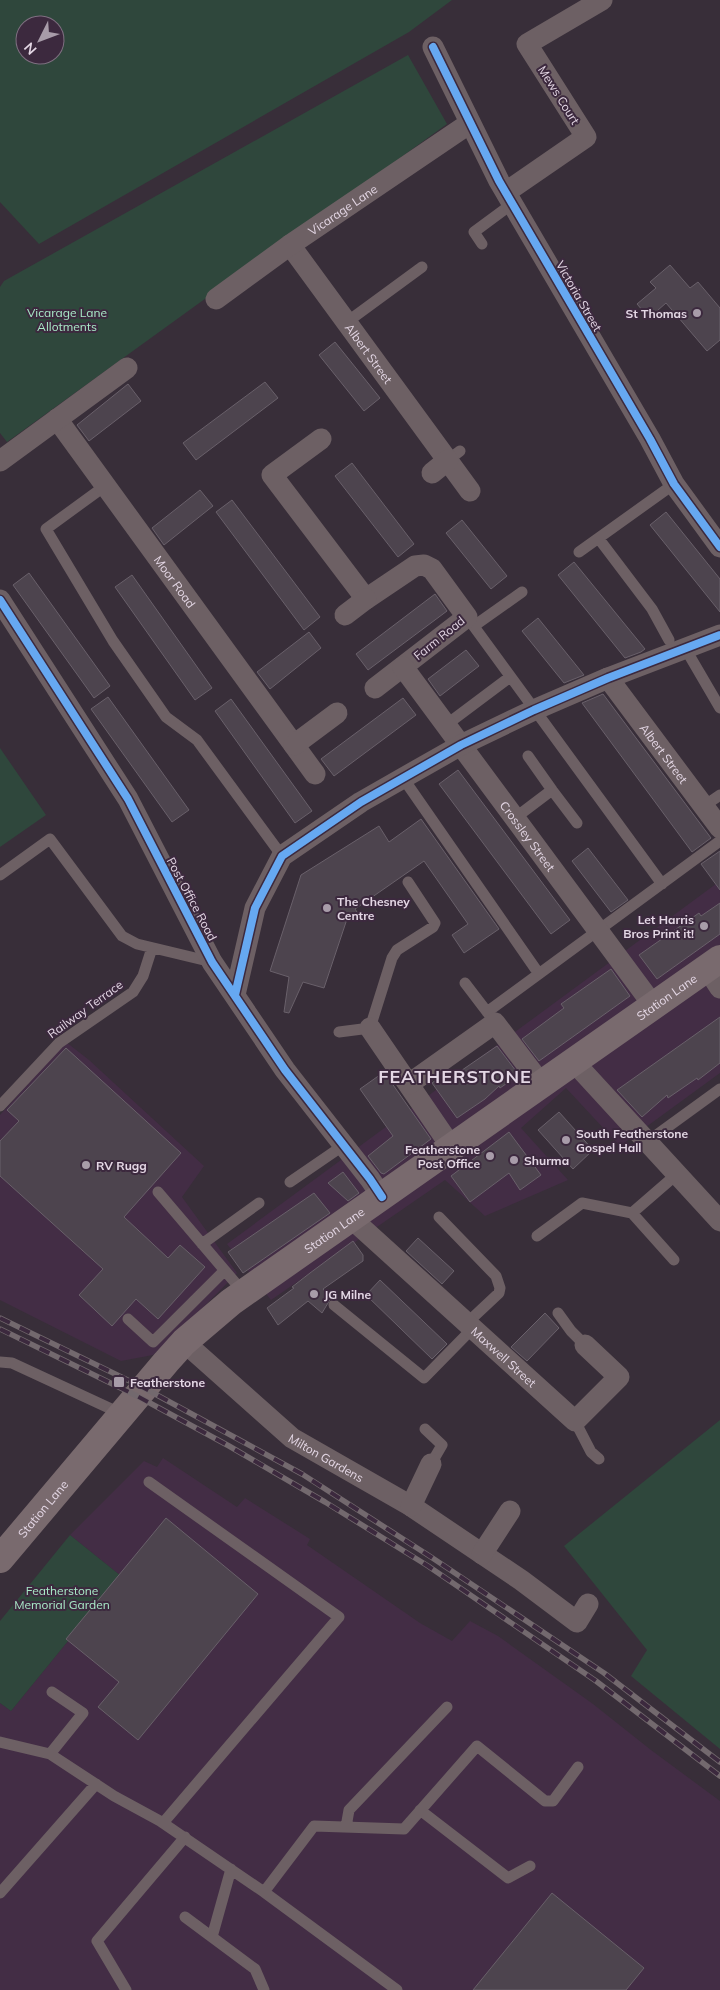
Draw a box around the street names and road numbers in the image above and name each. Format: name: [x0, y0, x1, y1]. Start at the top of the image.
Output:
street label: Mews Court: [535, 63, 583, 127]
street label: Vicarage Lane: [305, 181, 380, 238]
street label: Victoria Street: [553, 258, 605, 334]
street label: Albert Street: [342, 320, 396, 386]
street label: Moor Road: [151, 553, 199, 611]
street label: Farm Road: [411, 613, 467, 663]
street label: Albert Street: [637, 721, 691, 786]
street label: Crossley Street: [497, 798, 559, 874]
street label: Post Office Road: [164, 855, 220, 943]
street label: Station Lane: [633, 970, 699, 1023]
street label: Railway Terrace: [45, 977, 125, 1041]
street label: Station Lane: [301, 1203, 367, 1256]
street label: Maxwell Street: [468, 1323, 540, 1390]
street label: Milton Gardens: [286, 1430, 367, 1485]
street label: Station Lane: [14, 1477, 71, 1540]

